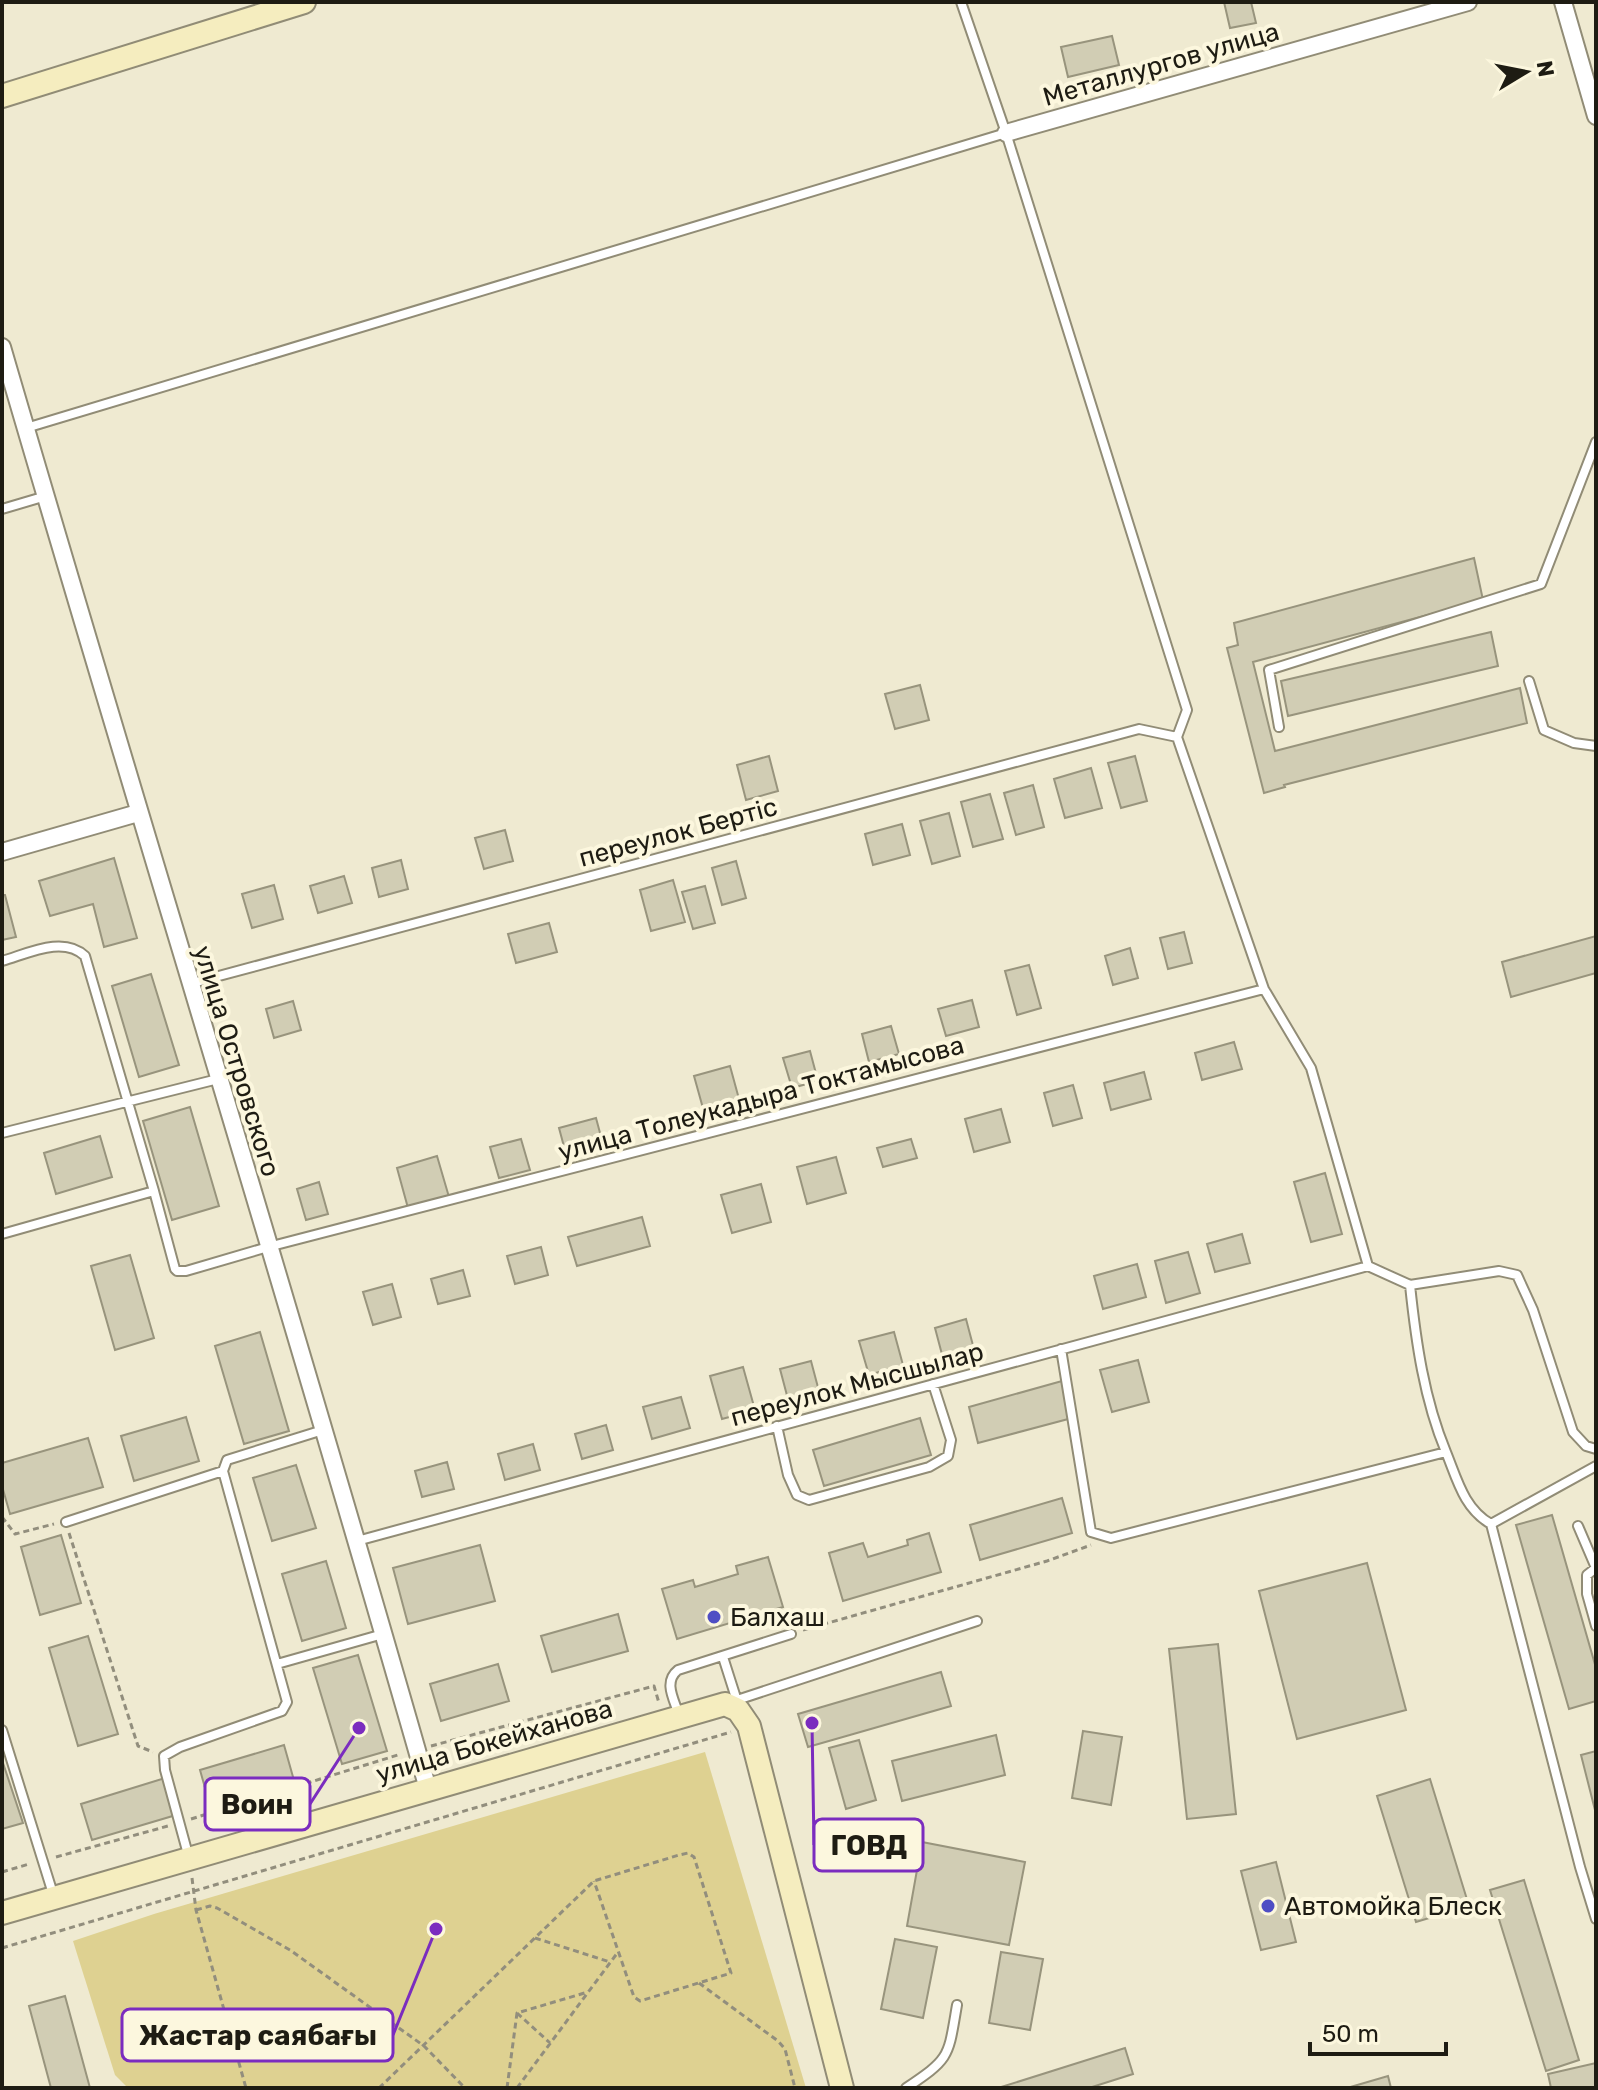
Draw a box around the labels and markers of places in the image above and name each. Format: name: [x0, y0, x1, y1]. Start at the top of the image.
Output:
place label: Балхаш: [730, 1602, 825, 1633]
marker: Балхаш: [705, 1608, 723, 1626]
callout: Воин: [205, 1778, 310, 1830]
callout: ГОВД: [814, 1819, 923, 1871]
place label: Автомойка Блеск: [1284, 1891, 1502, 1922]
marker: Автомойка Блеск: [1259, 1897, 1277, 1915]
callout: Жастар саябағы: [122, 2009, 393, 2061]

